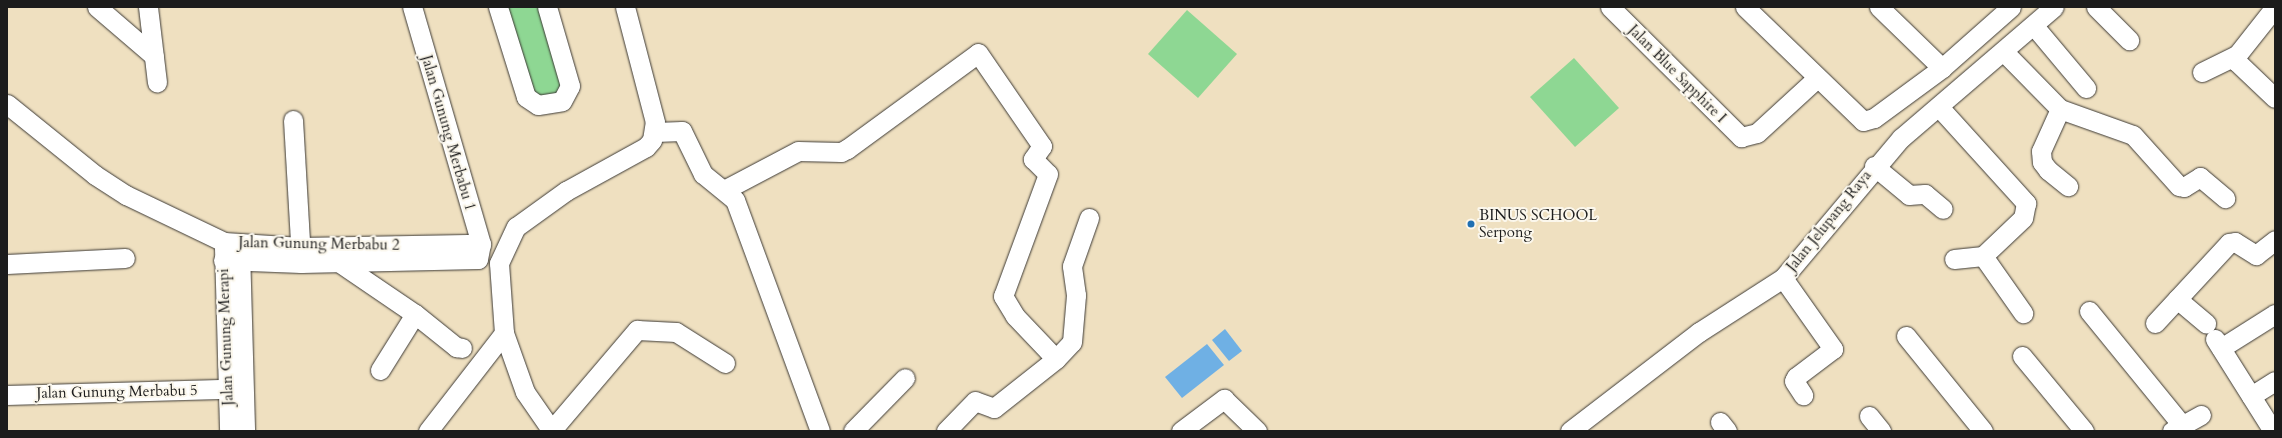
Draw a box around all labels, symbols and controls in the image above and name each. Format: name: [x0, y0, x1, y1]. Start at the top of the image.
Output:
street label: Jalan Blue Sapphire I: [1624, 21, 1730, 127]
street label: Jalan Gunung Merbabu 1: [417, 53, 479, 213]
street label: Jalan Jelupang Raya: [1783, 167, 1875, 275]
place label: BINUS SCHOOL Serpong: [1479, 206, 1597, 241]
marker: BINUS SCHOOL Serpong: [1466, 219, 1476, 229]
street label: Jalan Gunung Merbabu 2: [238, 234, 400, 254]
street label: Jalan Gunung Merapi: [215, 268, 237, 406]
street label: Jalan Gunung Merbabu 5: [36, 382, 198, 402]

